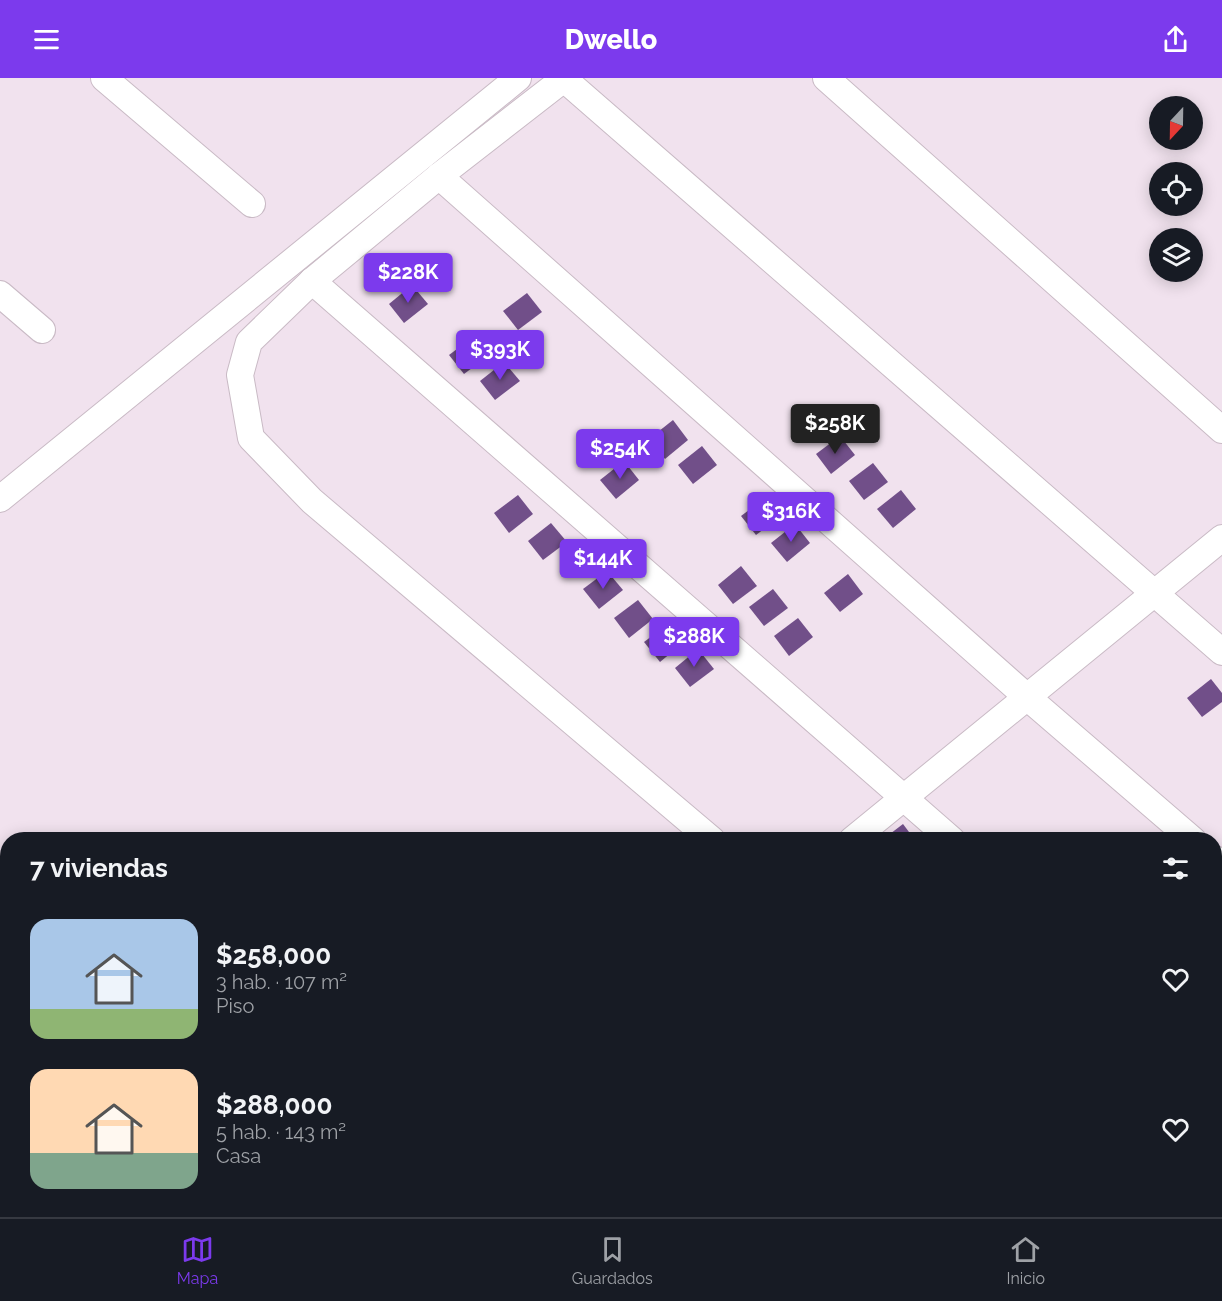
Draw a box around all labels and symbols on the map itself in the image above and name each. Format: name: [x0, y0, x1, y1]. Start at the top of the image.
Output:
north arrow: [1149, 96, 1203, 150]
pin: $228K: [366, 253, 450, 304]
pin: $393K: [458, 330, 542, 381]
pin: $258K: [793, 404, 877, 455]
pin: $254K: [578, 429, 662, 480]
pin: $316K: [749, 492, 833, 543]
pin: $144K: [561, 539, 645, 590]
pin: $288K: [652, 617, 736, 668]

